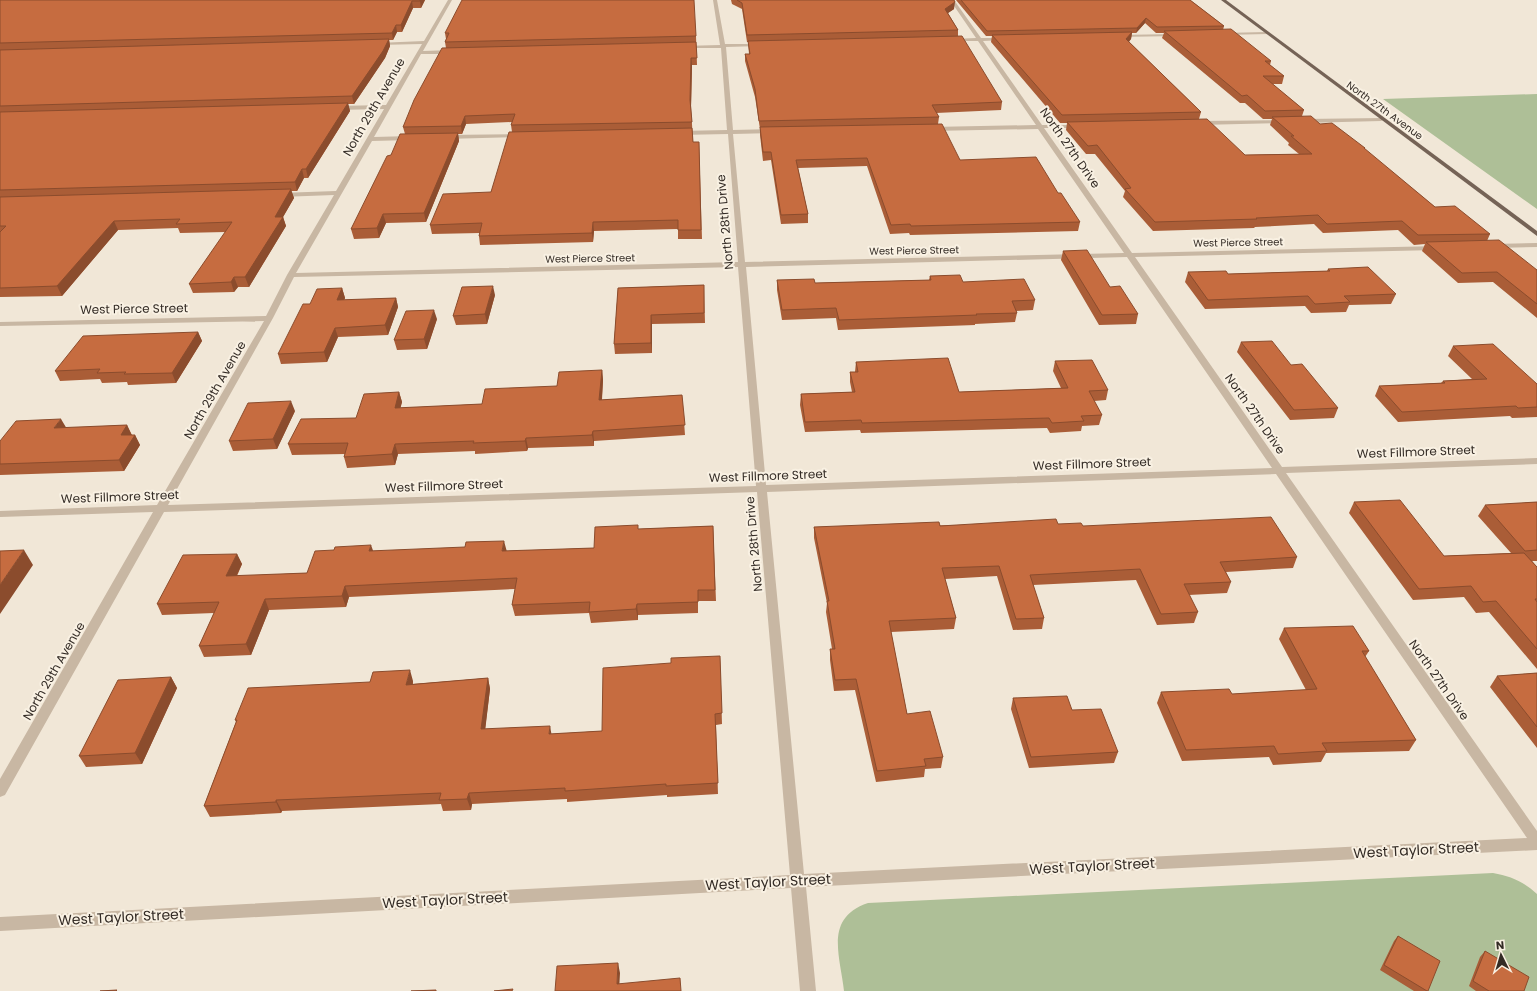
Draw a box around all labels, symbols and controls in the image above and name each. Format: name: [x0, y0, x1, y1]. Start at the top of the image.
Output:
street label: North 29th Avenue: [339, 55, 409, 159]
street label: North 27th Avenue: [1343, 77, 1426, 143]
street label: North 27th Drive: [1036, 104, 1105, 191]
street label: North 28th Drive: [712, 174, 737, 270]
street label: West Pierce Street: [1193, 234, 1283, 251]
street label: West Pierce Street: [869, 242, 959, 259]
street label: West Pierce Street: [545, 250, 635, 267]
street label: West Pierce Street: [80, 299, 188, 318]
street label: North 29th Avenue: [180, 338, 250, 442]
street label: North 27th Drive: [1221, 370, 1290, 457]
street label: West Fillmore Street: [1357, 441, 1475, 462]
street label: West Fillmore Street: [1033, 453, 1151, 474]
street label: West Fillmore Street: [709, 465, 827, 486]
street label: West Fillmore Street: [385, 475, 503, 496]
street label: West Fillmore Street: [61, 486, 179, 507]
street label: North 28th Drive: [741, 496, 766, 592]
street label: North 29th Avenue: [19, 619, 89, 723]
street label: North 27th Drive: [1405, 636, 1474, 723]
street label: West Taylor Street: [1353, 837, 1479, 863]
street label: West Taylor Street: [1029, 853, 1155, 879]
street label: West Taylor Street: [705, 869, 831, 895]
street label: West Taylor Street: [382, 887, 508, 913]
street label: West Taylor Street: [58, 904, 184, 930]
north arrow: [1481, 935, 1521, 975]
text: N: [1495, 937, 1505, 953]

